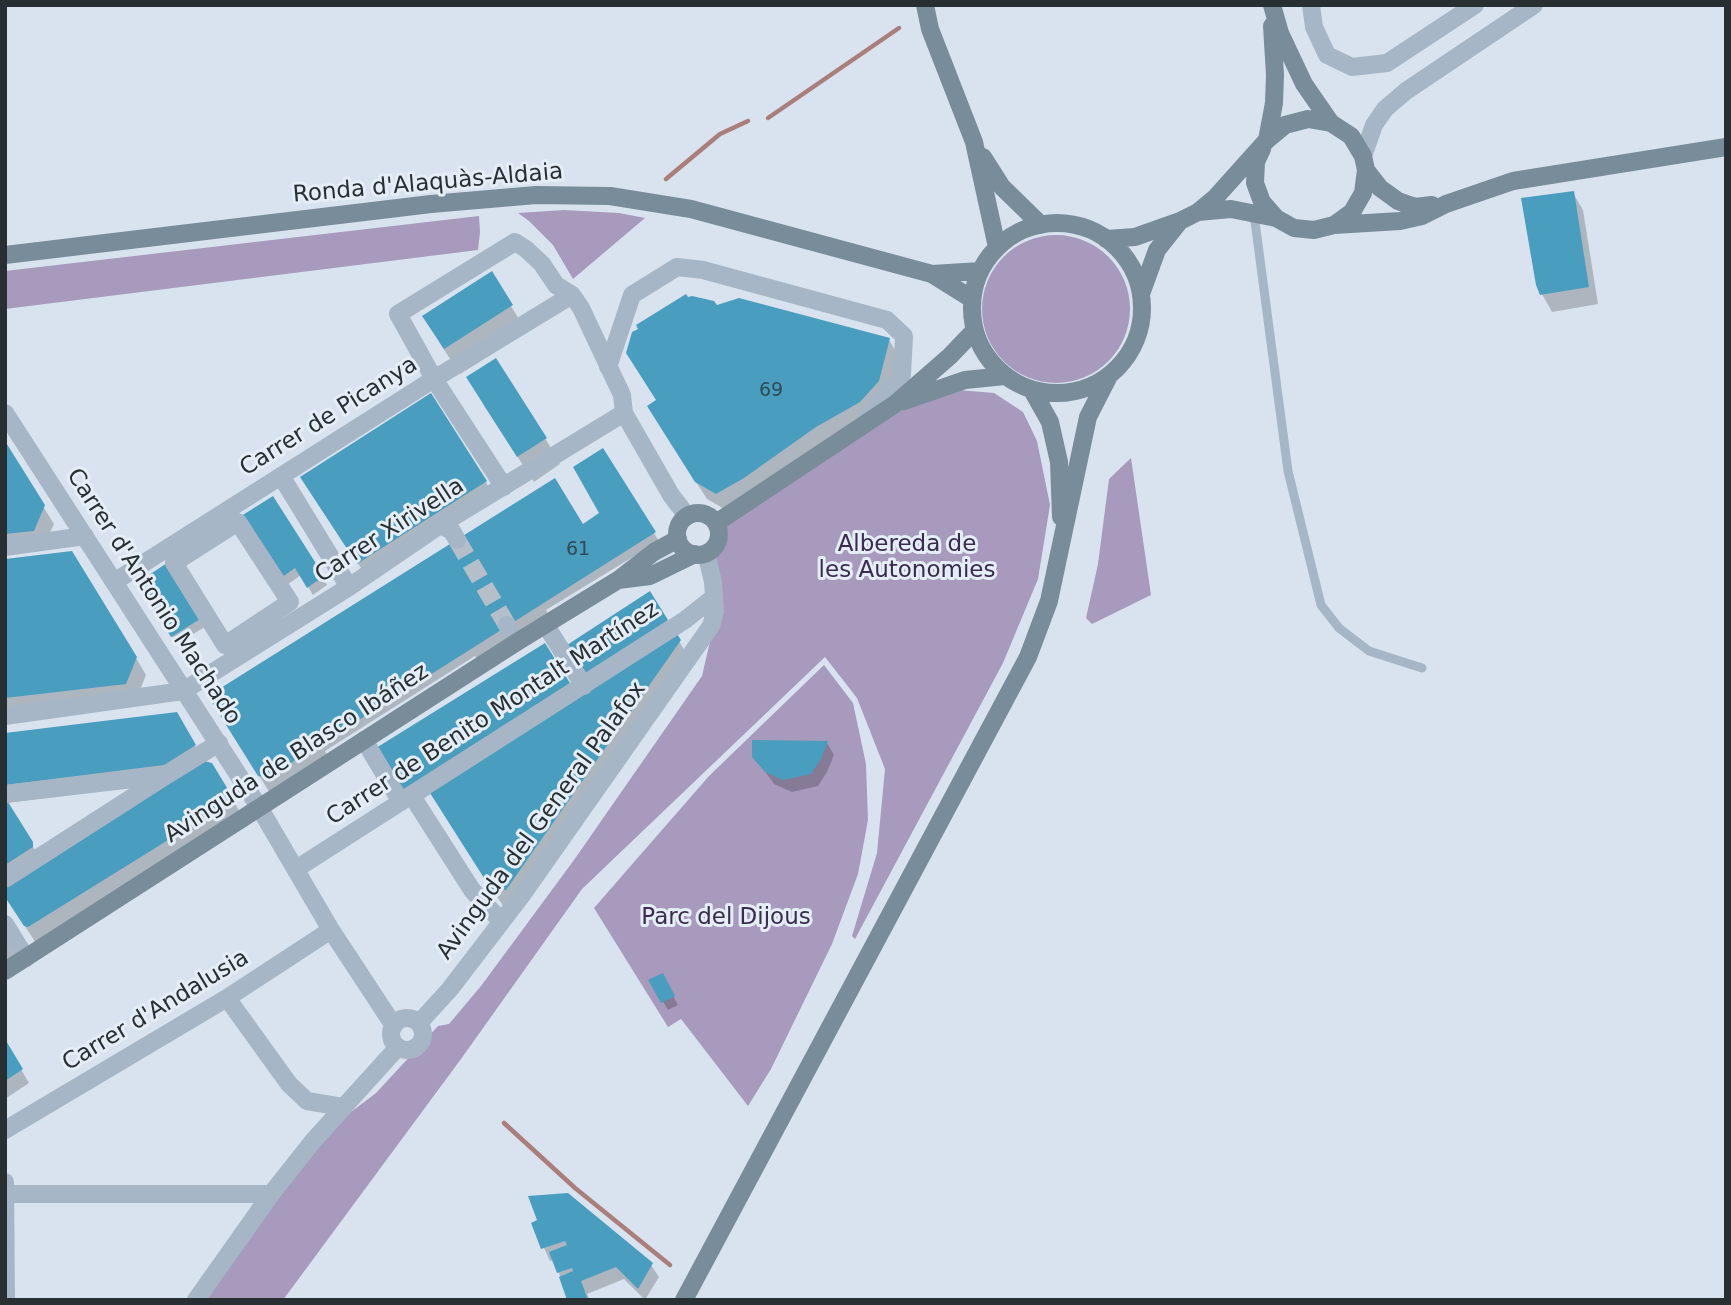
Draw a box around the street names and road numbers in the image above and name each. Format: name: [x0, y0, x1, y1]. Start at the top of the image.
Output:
street label: Ronda d'Alaquàs-Aldaia: [292, 158, 564, 210]
street label: Carrer de Picanya: [235, 351, 423, 483]
street label: Carrer d'Antonio Machado: [60, 464, 246, 730]
street label: Carrer Xirivella: [310, 473, 470, 589]
street label: Carrer de Benito Montalt Martínez: [322, 596, 664, 832]
street label: Avinguda de Blasco Ibáñez: [160, 658, 434, 850]
street label: Avinguda del General Palafox: [432, 677, 652, 965]
street label: Carrer d'Andalusia: [58, 944, 254, 1078]

